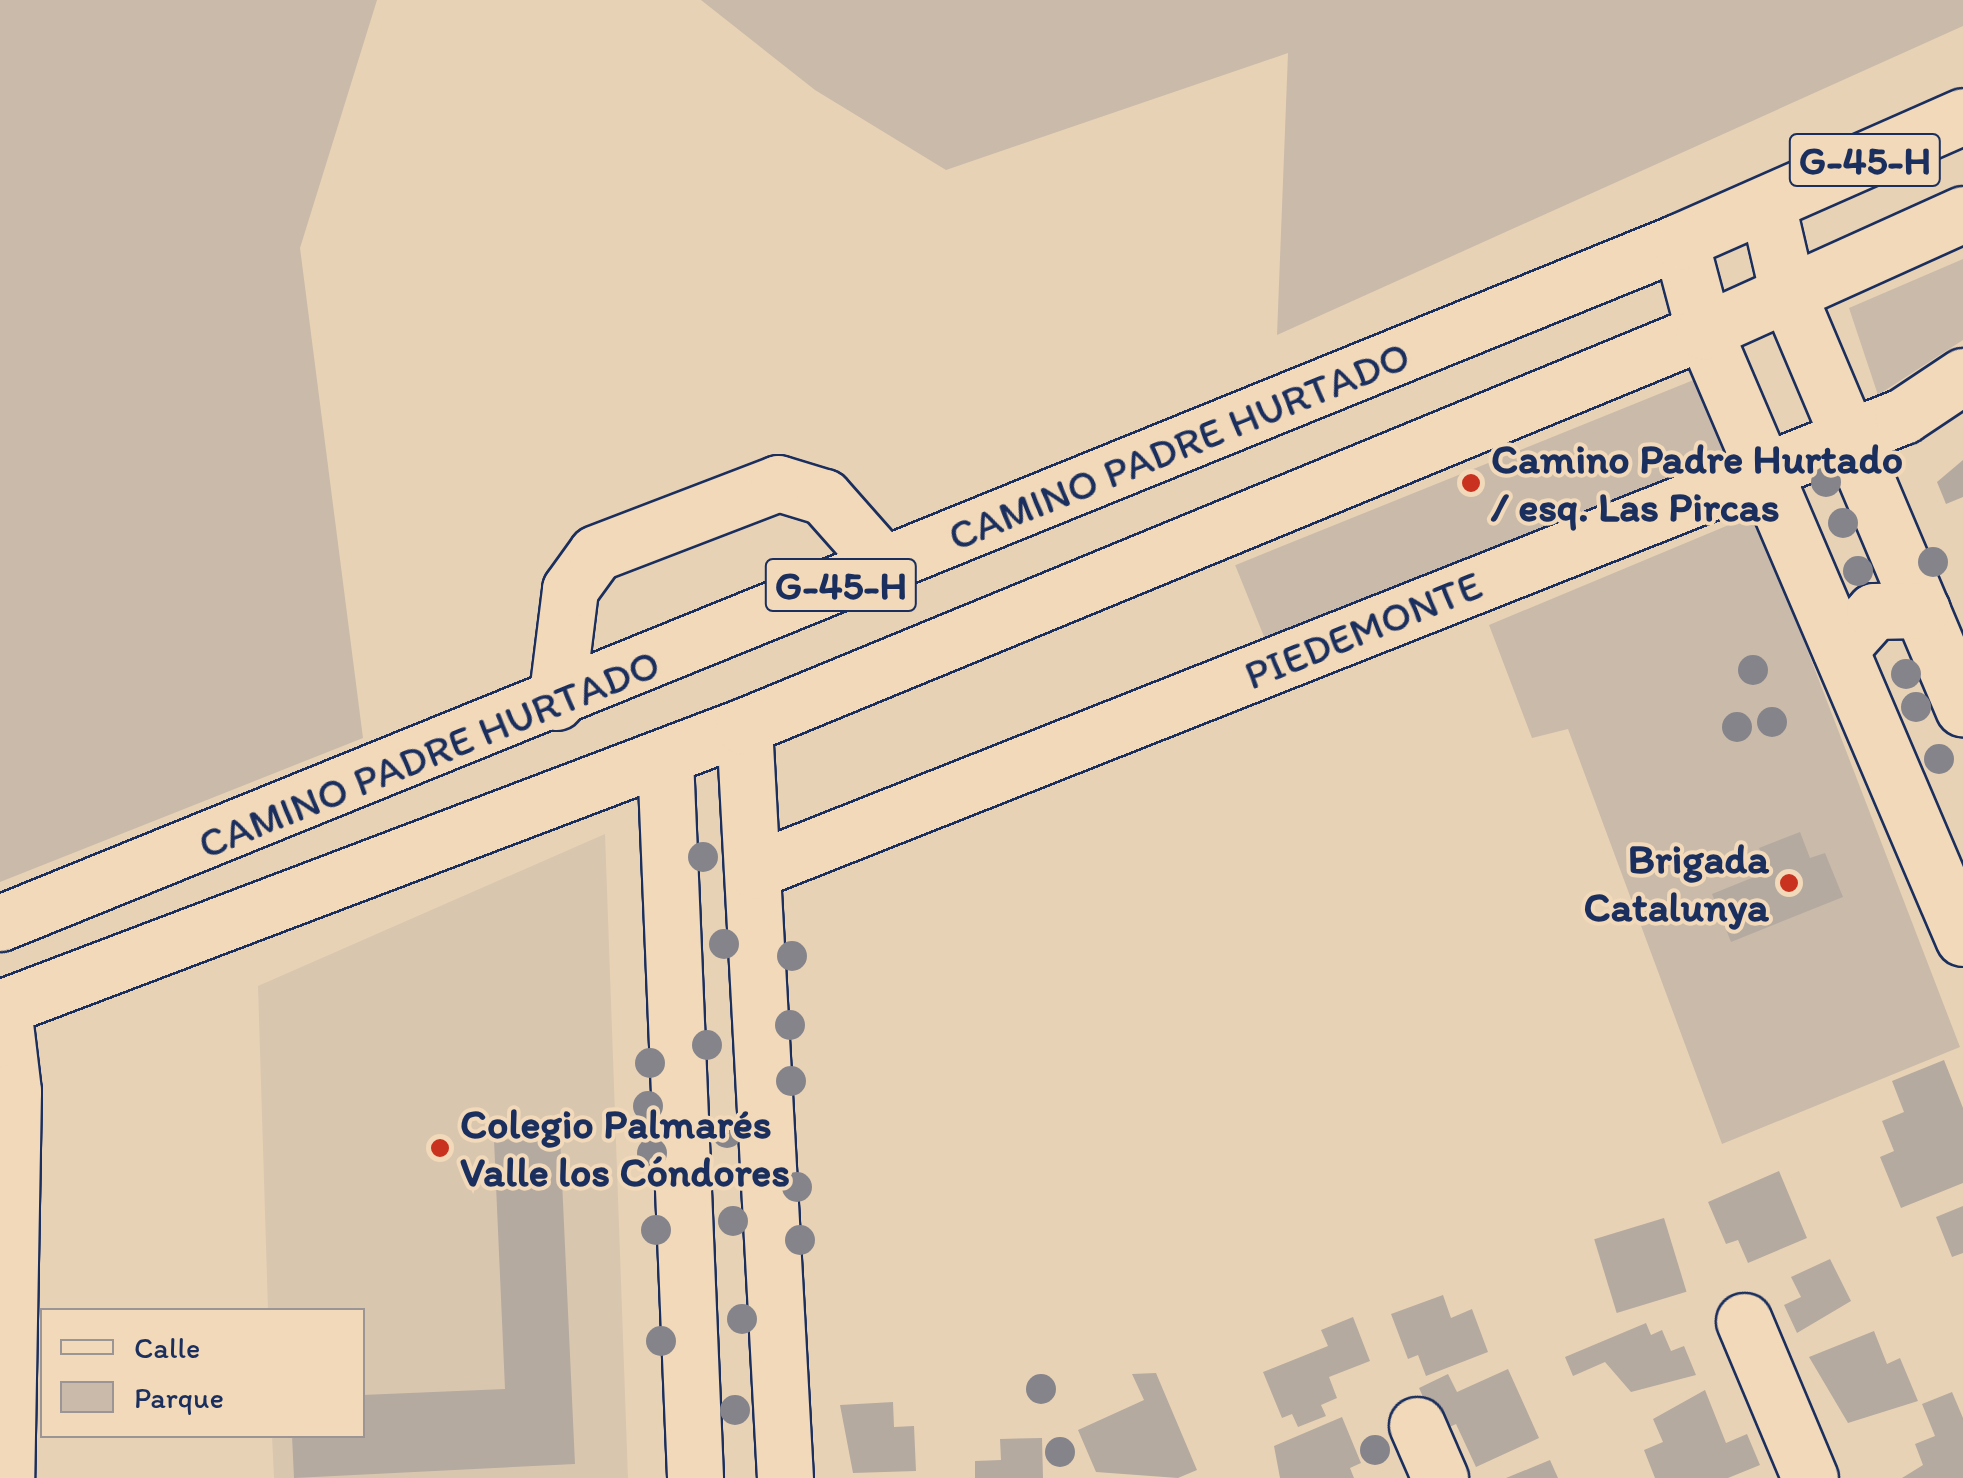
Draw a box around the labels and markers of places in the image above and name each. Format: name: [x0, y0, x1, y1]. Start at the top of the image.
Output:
place label: Camino Padre Hurtado / esq. Las Pircas: [1491, 434, 1902, 532]
marker: Camino Padre Hurtado / esq. Las Pircas: [1460, 472, 1482, 494]
place label: Brigada Catalunya: [1583, 834, 1769, 932]
marker: Brigada Catalunya: [1778, 872, 1800, 894]
place label: Colegio Palmarés Valle los Cóndores: [460, 1099, 791, 1198]
marker: Colegio Palmarés Valle los Cóndores: [429, 1137, 451, 1159]

